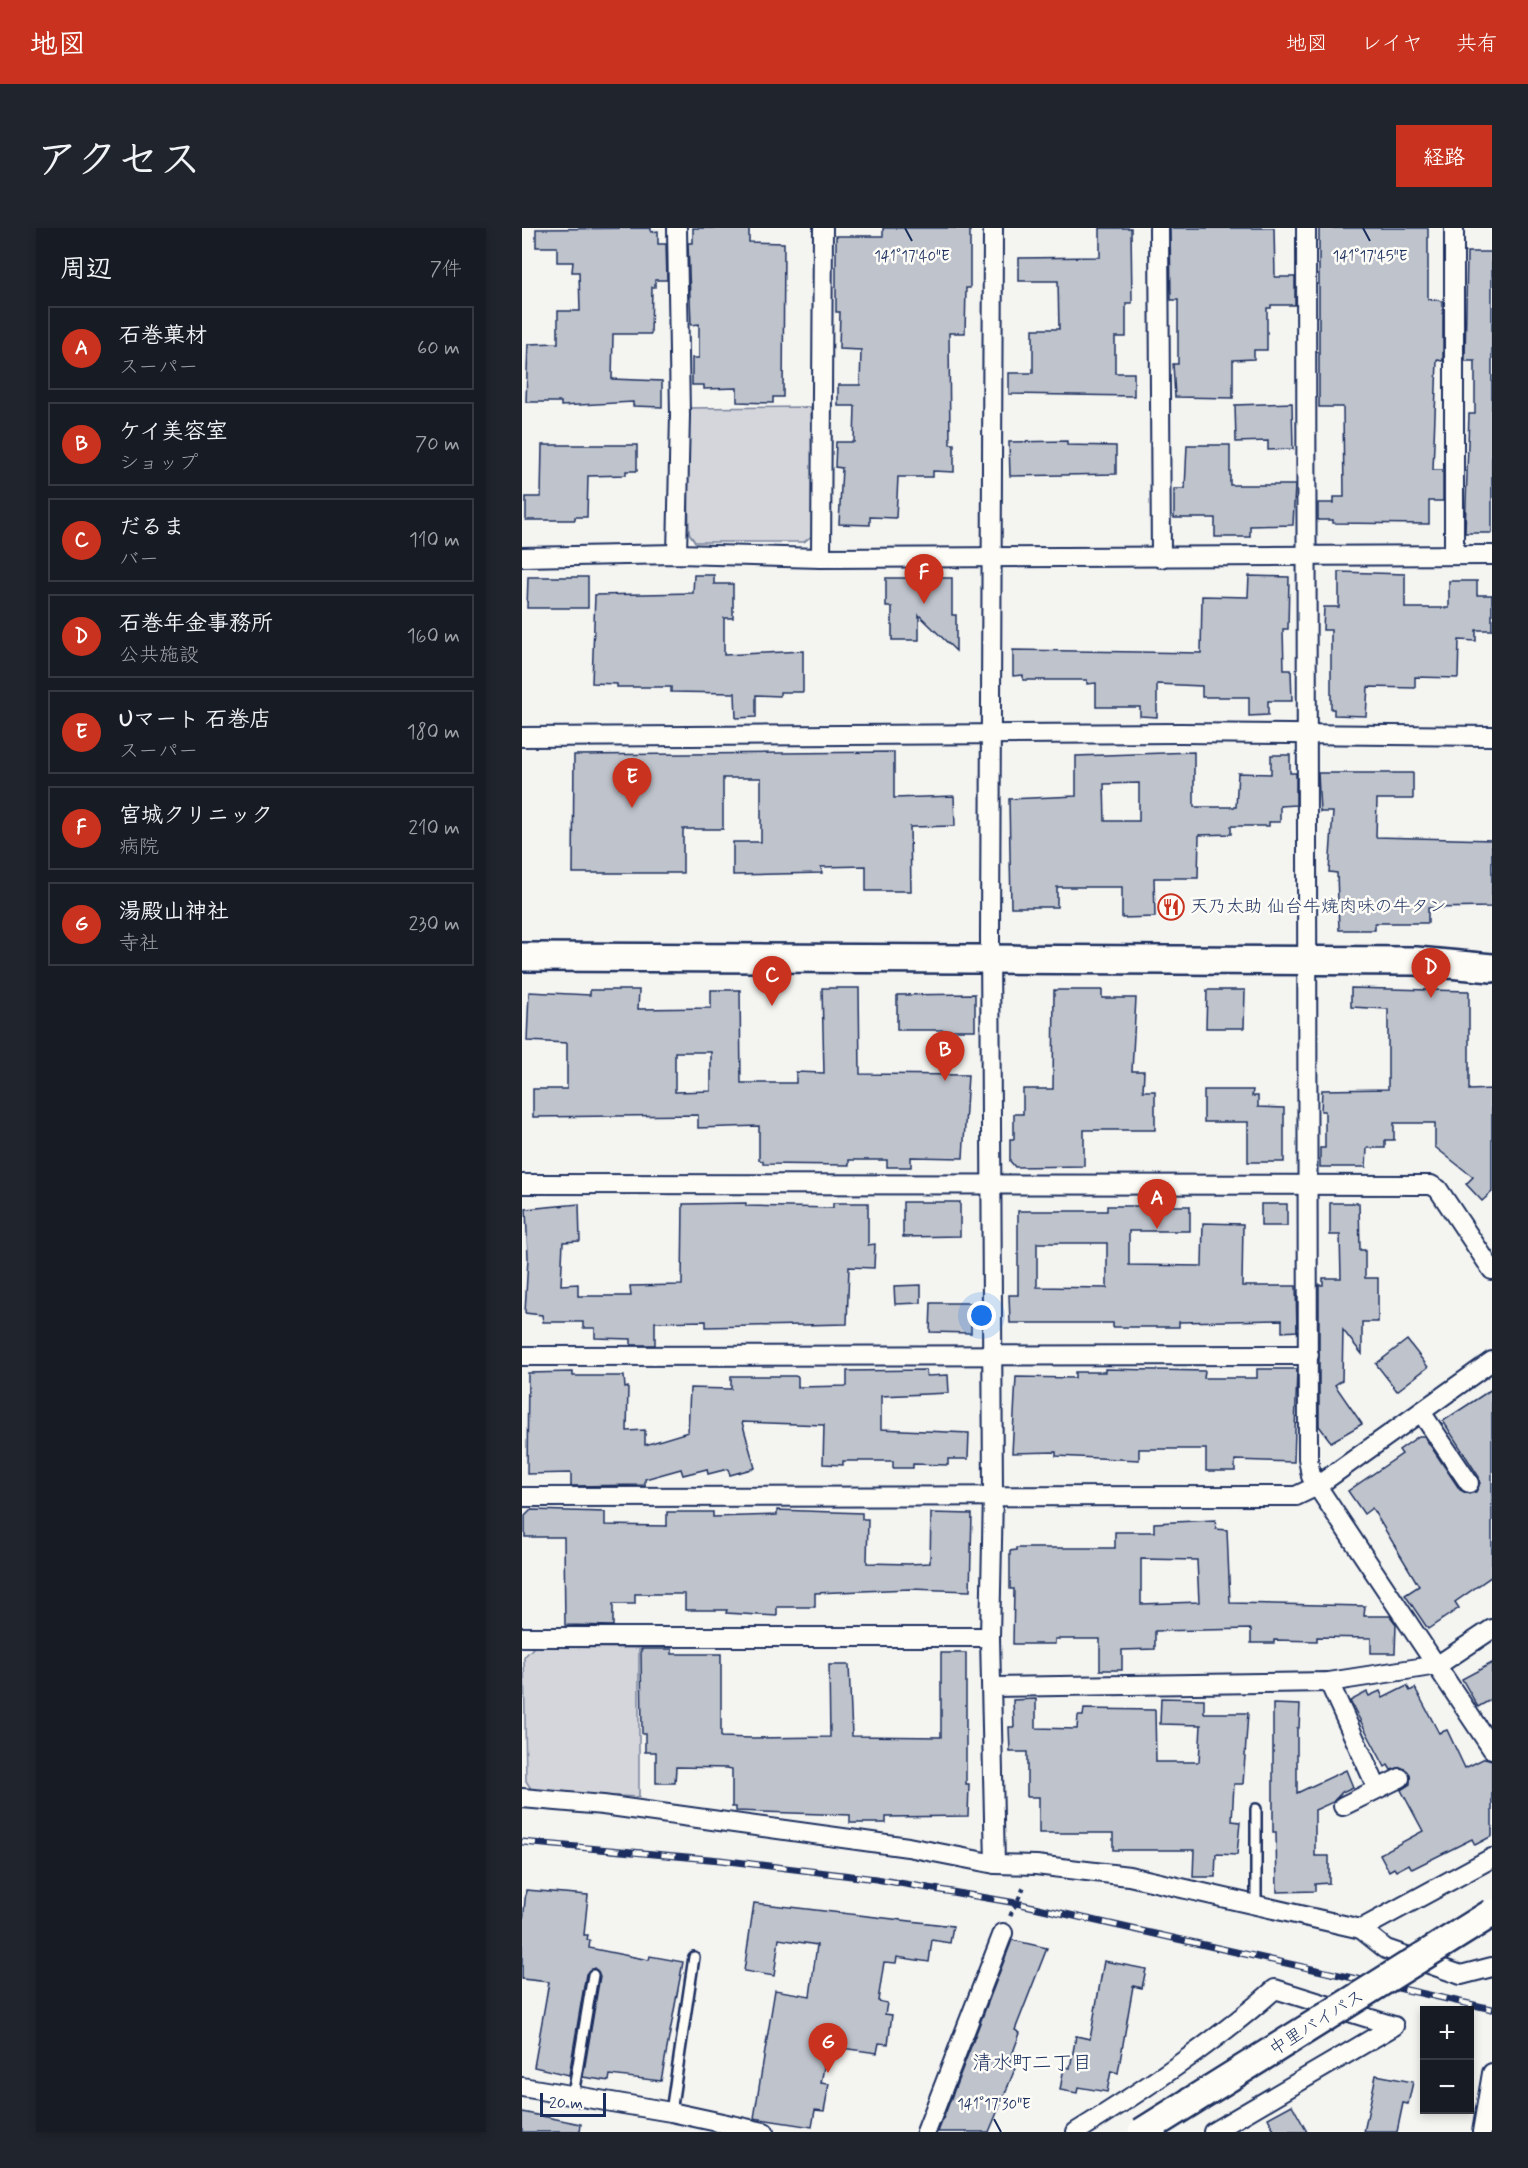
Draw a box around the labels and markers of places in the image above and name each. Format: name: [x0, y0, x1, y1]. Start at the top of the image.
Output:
pin: F: [904, 554, 944, 604]
pin: E: [612, 758, 652, 808]
restaurant icon: 天乃太助 仙台牛焼肉味の牛タン: [1156, 892, 1186, 922]
place label: 天乃太助 仙台牛焼肉味の牛タン: [1190, 895, 1447, 919]
pin: D: [1412, 948, 1450, 998]
pin: C: [752, 956, 792, 1006]
pin: B: [926, 1032, 964, 1081]
pin: A: [1138, 1180, 1176, 1229]
pin: G: [808, 2024, 848, 2073]

